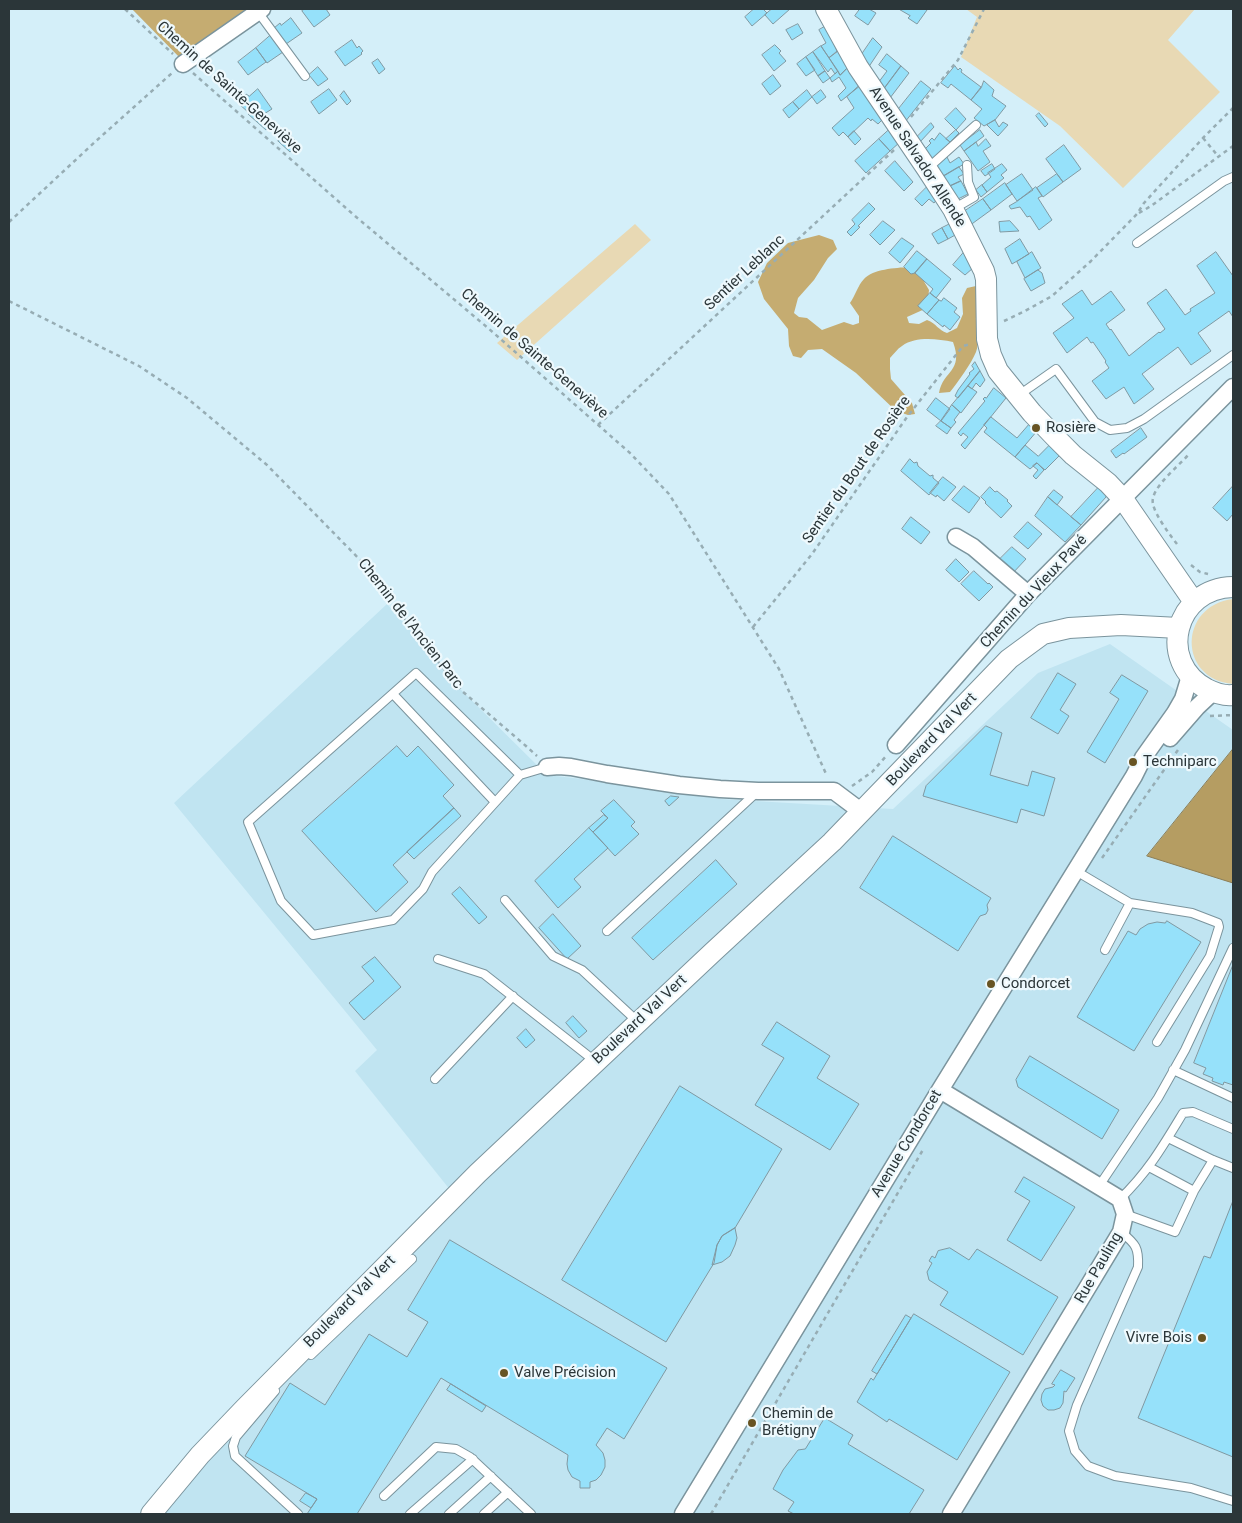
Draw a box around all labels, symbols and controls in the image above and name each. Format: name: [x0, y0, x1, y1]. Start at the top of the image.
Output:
street label: Chemin de Sainte-Geneviève: [153, 18, 305, 158]
street label: Avenue Salvador Allende: [865, 83, 969, 231]
street label: Sentier Leblanc: [701, 231, 789, 315]
street label: Chemin de Sainte-Geneviève: [457, 285, 611, 423]
street label: Sentier du Bout de Rosière: [799, 393, 915, 547]
place label: Rosière: [1046, 419, 1096, 437]
marker: Rosière: [1030, 422, 1042, 434]
street label: Chemin du Vieux Pavé: [977, 532, 1091, 652]
street label: Chemin de l'Ancien Parc: [354, 555, 466, 693]
street label: Boulevard Val Vert: [883, 690, 981, 790]
place label: Techniparc: [1143, 753, 1217, 771]
marker: Techniparc: [1127, 756, 1139, 768]
street label: Boulevard Val Vert: [589, 972, 691, 1068]
place label: Condorcet: [1001, 975, 1070, 993]
marker: Condorcet: [985, 978, 997, 990]
street label: Avenue Condorcet: [868, 1087, 946, 1201]
street label: Rue Pauling: [1071, 1229, 1127, 1307]
street label: Boulevard Val Vert: [300, 1252, 400, 1352]
place label: Vivre Bois: [1126, 1329, 1192, 1347]
marker: Vivre Bois: [1196, 1332, 1208, 1344]
place label: Valve Précision: [514, 1364, 616, 1382]
marker: Valve Précision: [498, 1367, 510, 1379]
place label: Chemin de Brétigny: [762, 1405, 833, 1440]
marker: Chemin de Brétigny: [746, 1417, 758, 1429]

